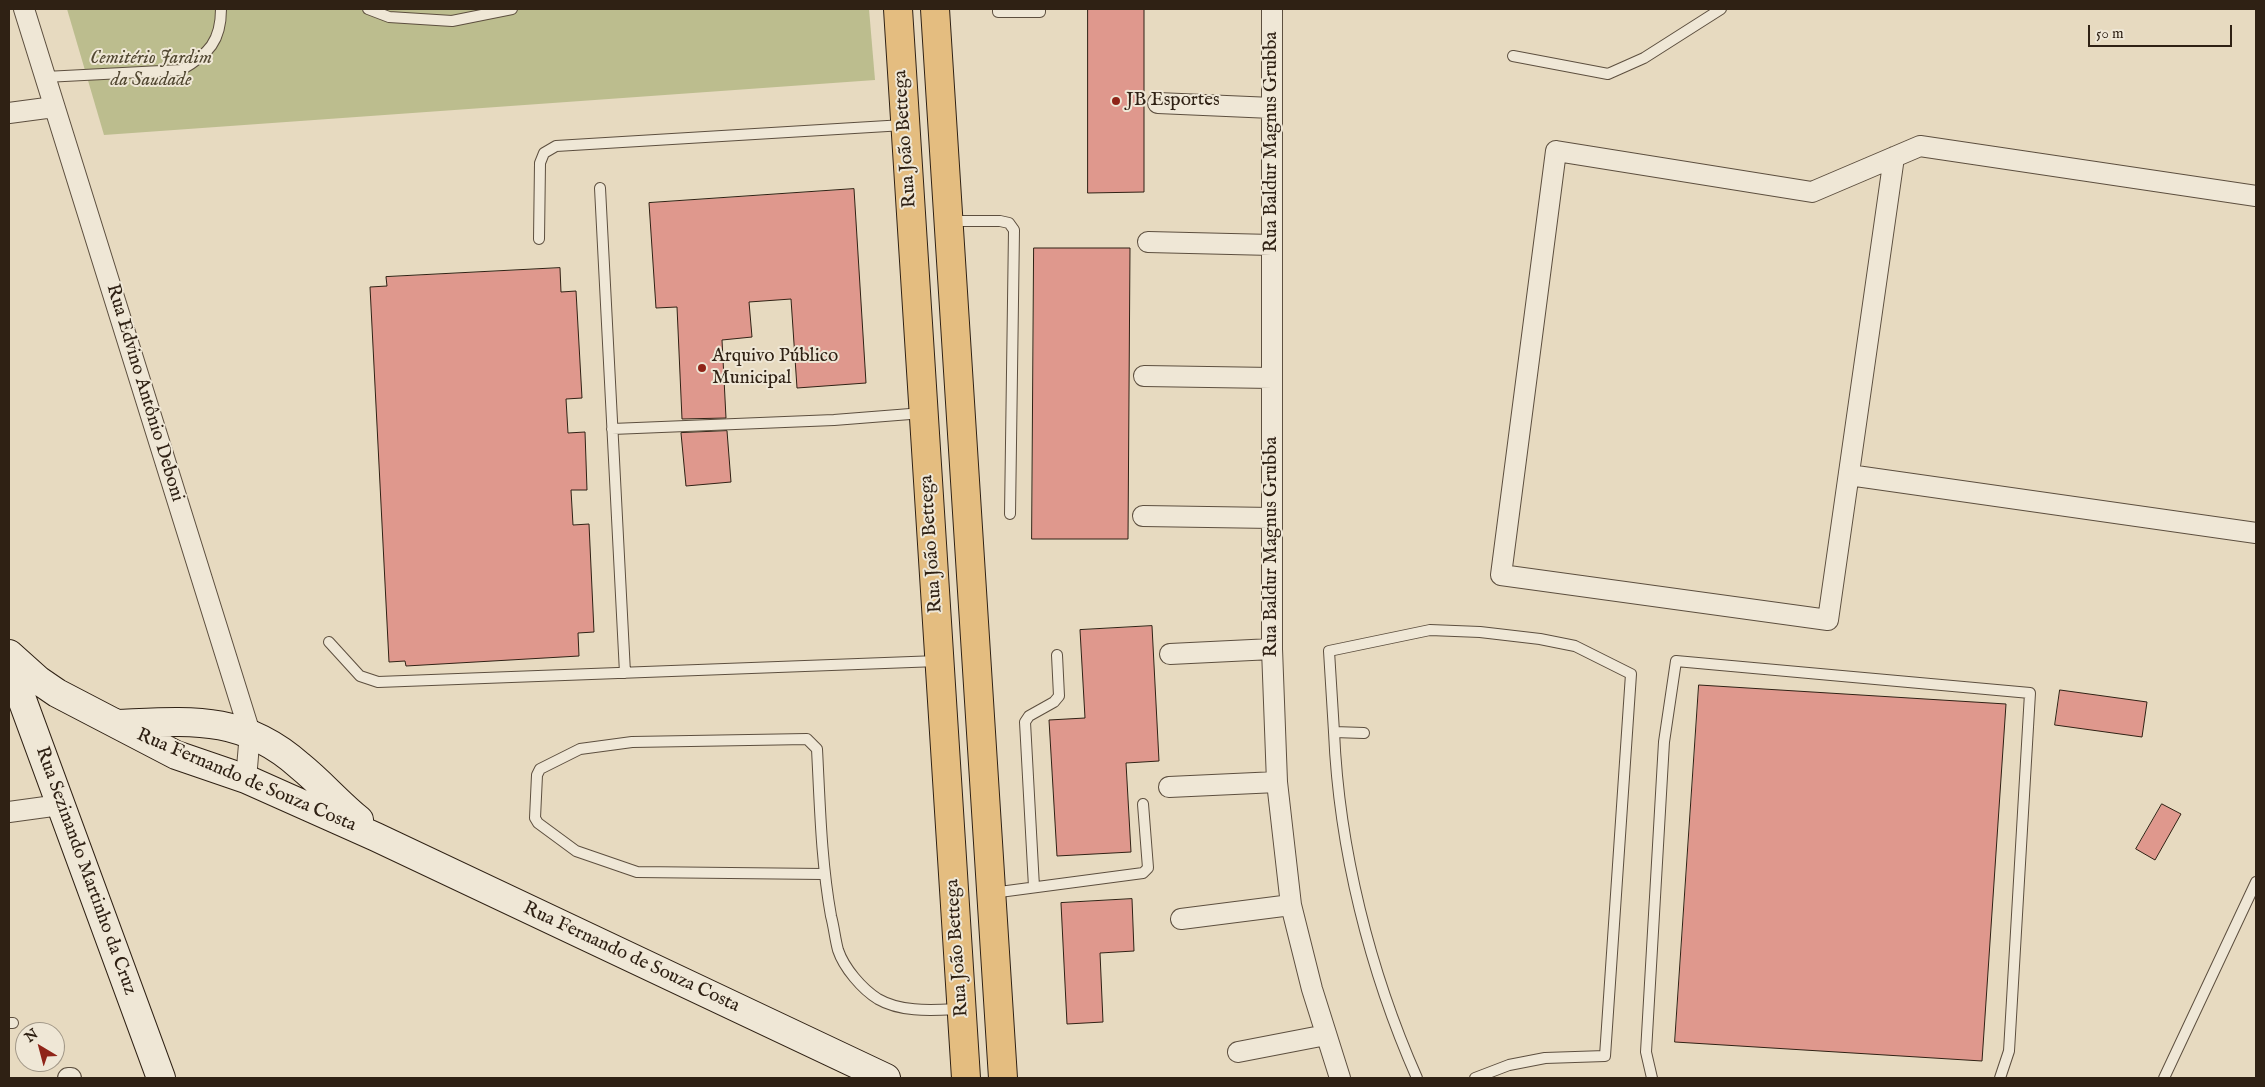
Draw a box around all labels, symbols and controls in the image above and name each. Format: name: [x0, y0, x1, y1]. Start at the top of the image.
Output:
scale bar: [2090, 15, 2234, 47]
text: 50 m: [2096, 24, 2124, 43]
street label: Rua Baldur Magnus Grubba: [1261, 31, 1283, 253]
park label: Cemitério Jardim da Saudade: [90, 48, 212, 92]
street label: Rua João Bettega: [890, 69, 922, 209]
place label: JB Esportes: [1126, 90, 1220, 112]
marker: JB Esportes: [1110, 95, 1122, 107]
street label: Rua Edvino Antônio Deboni: [100, 281, 188, 505]
place label: Arquivo Público Municipal: [712, 346, 838, 390]
marker: Arquivo Público Municipal: [696, 362, 708, 374]
street label: Rua Baldur Magnus Grubba: [1261, 436, 1283, 658]
street label: Rua João Bettega: [916, 474, 948, 614]
street label: Rua Fernando de Souza Costa: [133, 724, 359, 838]
street label: Rua Sezinando Martinho da Cruz: [29, 744, 141, 998]
street label: Rua João Bettega: [942, 878, 974, 1018]
street label: Rua Fernando de Souza Costa: [519, 898, 743, 1018]
north arrow: [15, 1022, 65, 1072]
text: N: [21, 1025, 42, 1047]

